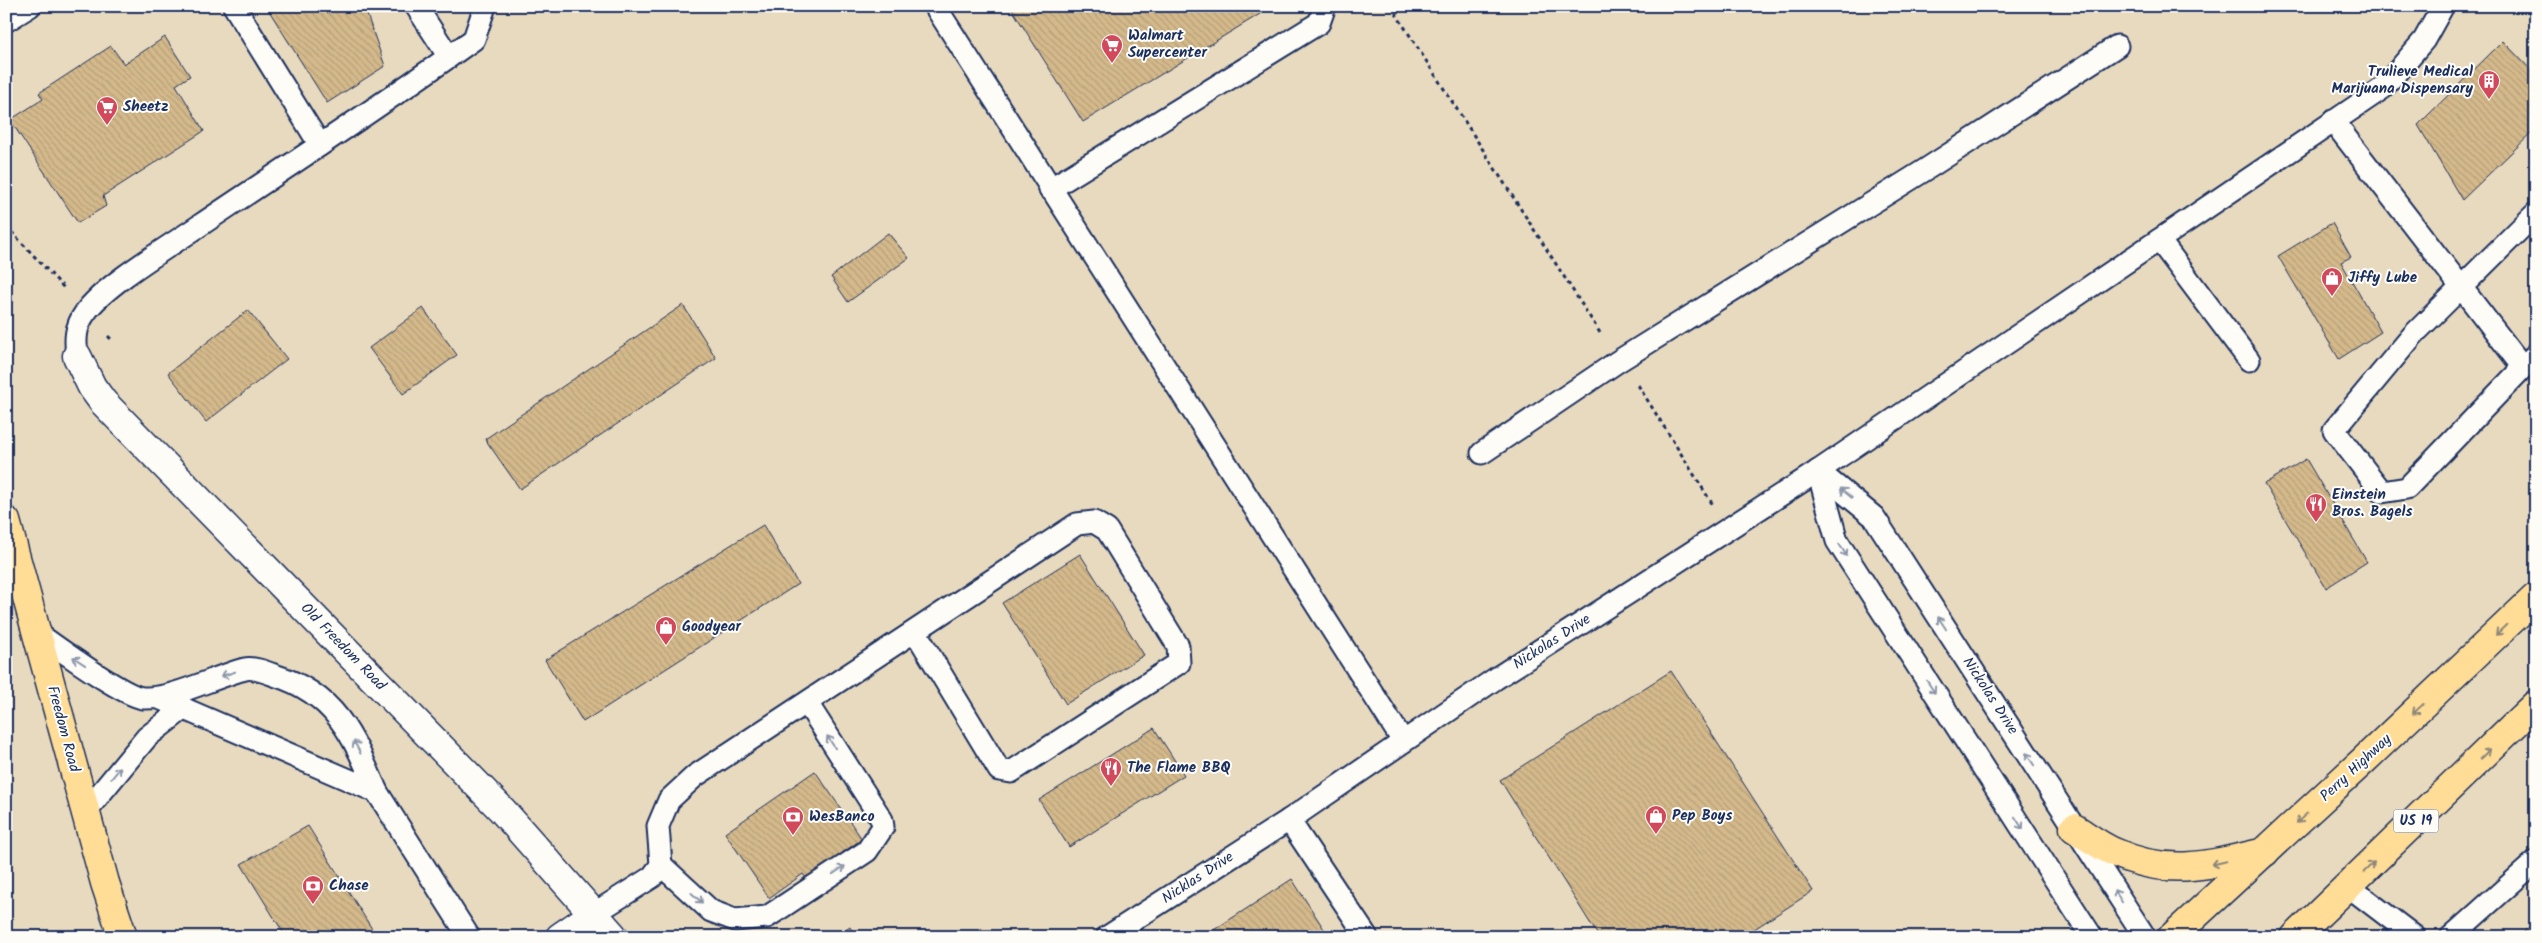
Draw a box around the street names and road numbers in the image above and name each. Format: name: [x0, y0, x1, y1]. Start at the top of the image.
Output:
street label: Old Freedom Road: [294, 597, 392, 697]
street label: Nickolas Drive: [1508, 608, 1596, 676]
street label: Nickolas Drive: [1956, 652, 2024, 740]
street label: Freedom Road: [40, 683, 86, 775]
street label: Perry Highway: [2315, 728, 2398, 808]
road number: US 19: [2394, 809, 2438, 832]
street label: Nicklas Drive: [1157, 846, 1239, 910]

